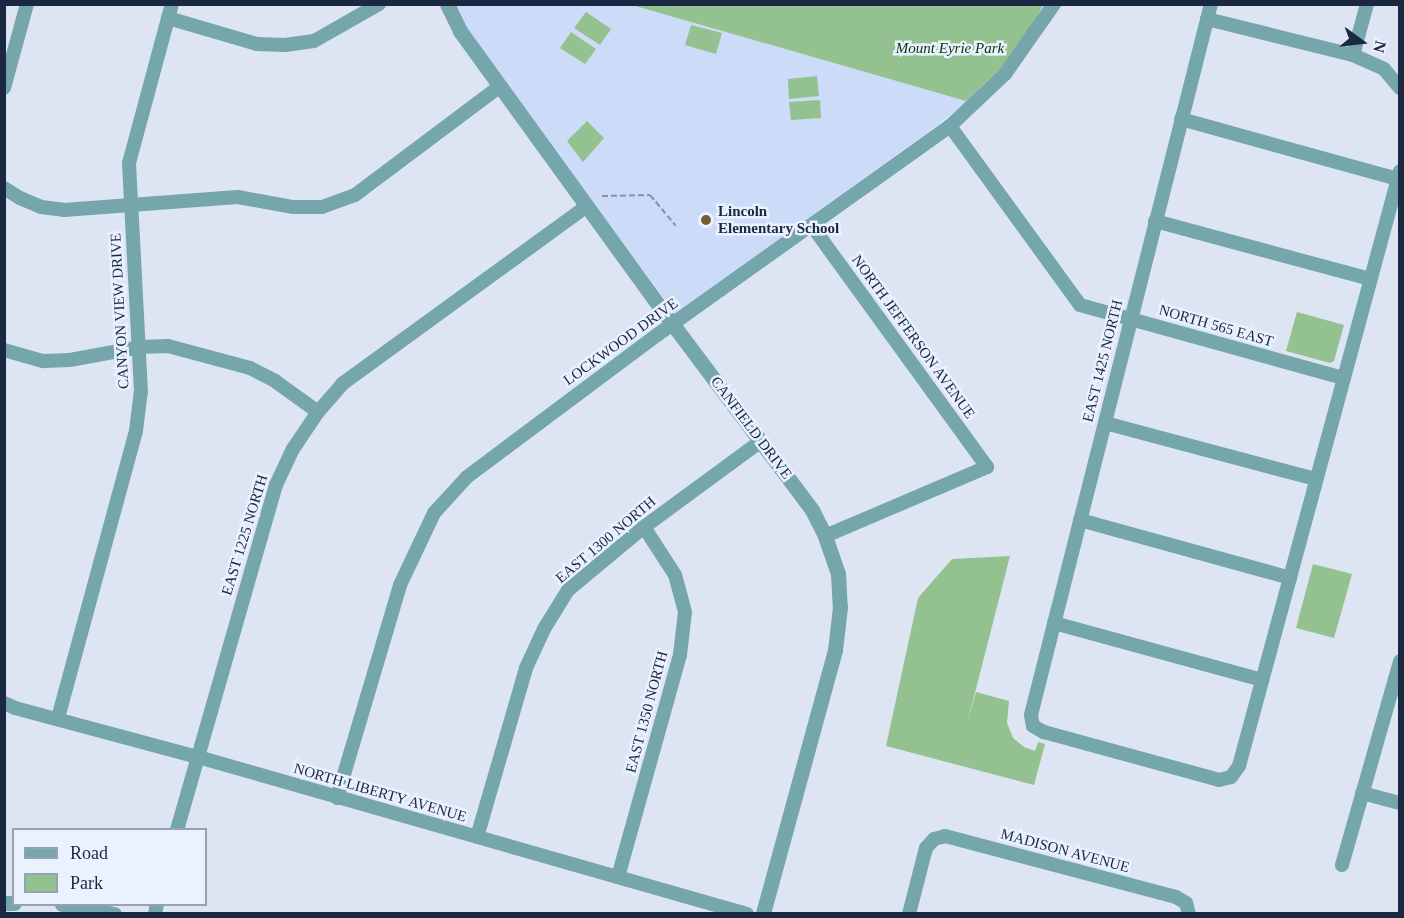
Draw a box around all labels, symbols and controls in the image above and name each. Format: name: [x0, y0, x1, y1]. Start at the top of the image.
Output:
north arrow: [1332, 12, 1392, 72]
text: N: [1370, 39, 1390, 55]
park label: Mount Eyrie Park: [896, 40, 1004, 58]
place label: Lincoln Elementary School: [718, 202, 839, 237]
marker: Lincoln Elementary School: [699, 213, 713, 227]
street label: CANYON VIEW DRIVE: [107, 232, 133, 390]
street label: NORTH JEFFERSON AVENUE: [847, 251, 979, 423]
street label: LOCKWOOD DRIVE: [560, 294, 682, 390]
street label: EAST 1425 NORTH: [1079, 298, 1127, 424]
street label: NORTH 565 EAST: [1157, 301, 1275, 351]
street label: CANFIELD DRIVE: [707, 373, 795, 483]
street label: EAST 1225 NORTH: [218, 472, 272, 598]
street label: EAST 1300 NORTH: [552, 493, 660, 587]
street label: EAST 1350 NORTH: [622, 649, 672, 775]
street label: NORTH LIBERTY AVENUE: [291, 759, 469, 827]
street label: MADISON AVENUE: [998, 825, 1132, 877]
legend: [12, 828, 207, 906]
text: Road: [70, 843, 108, 863]
text: Park: [70, 873, 103, 893]

